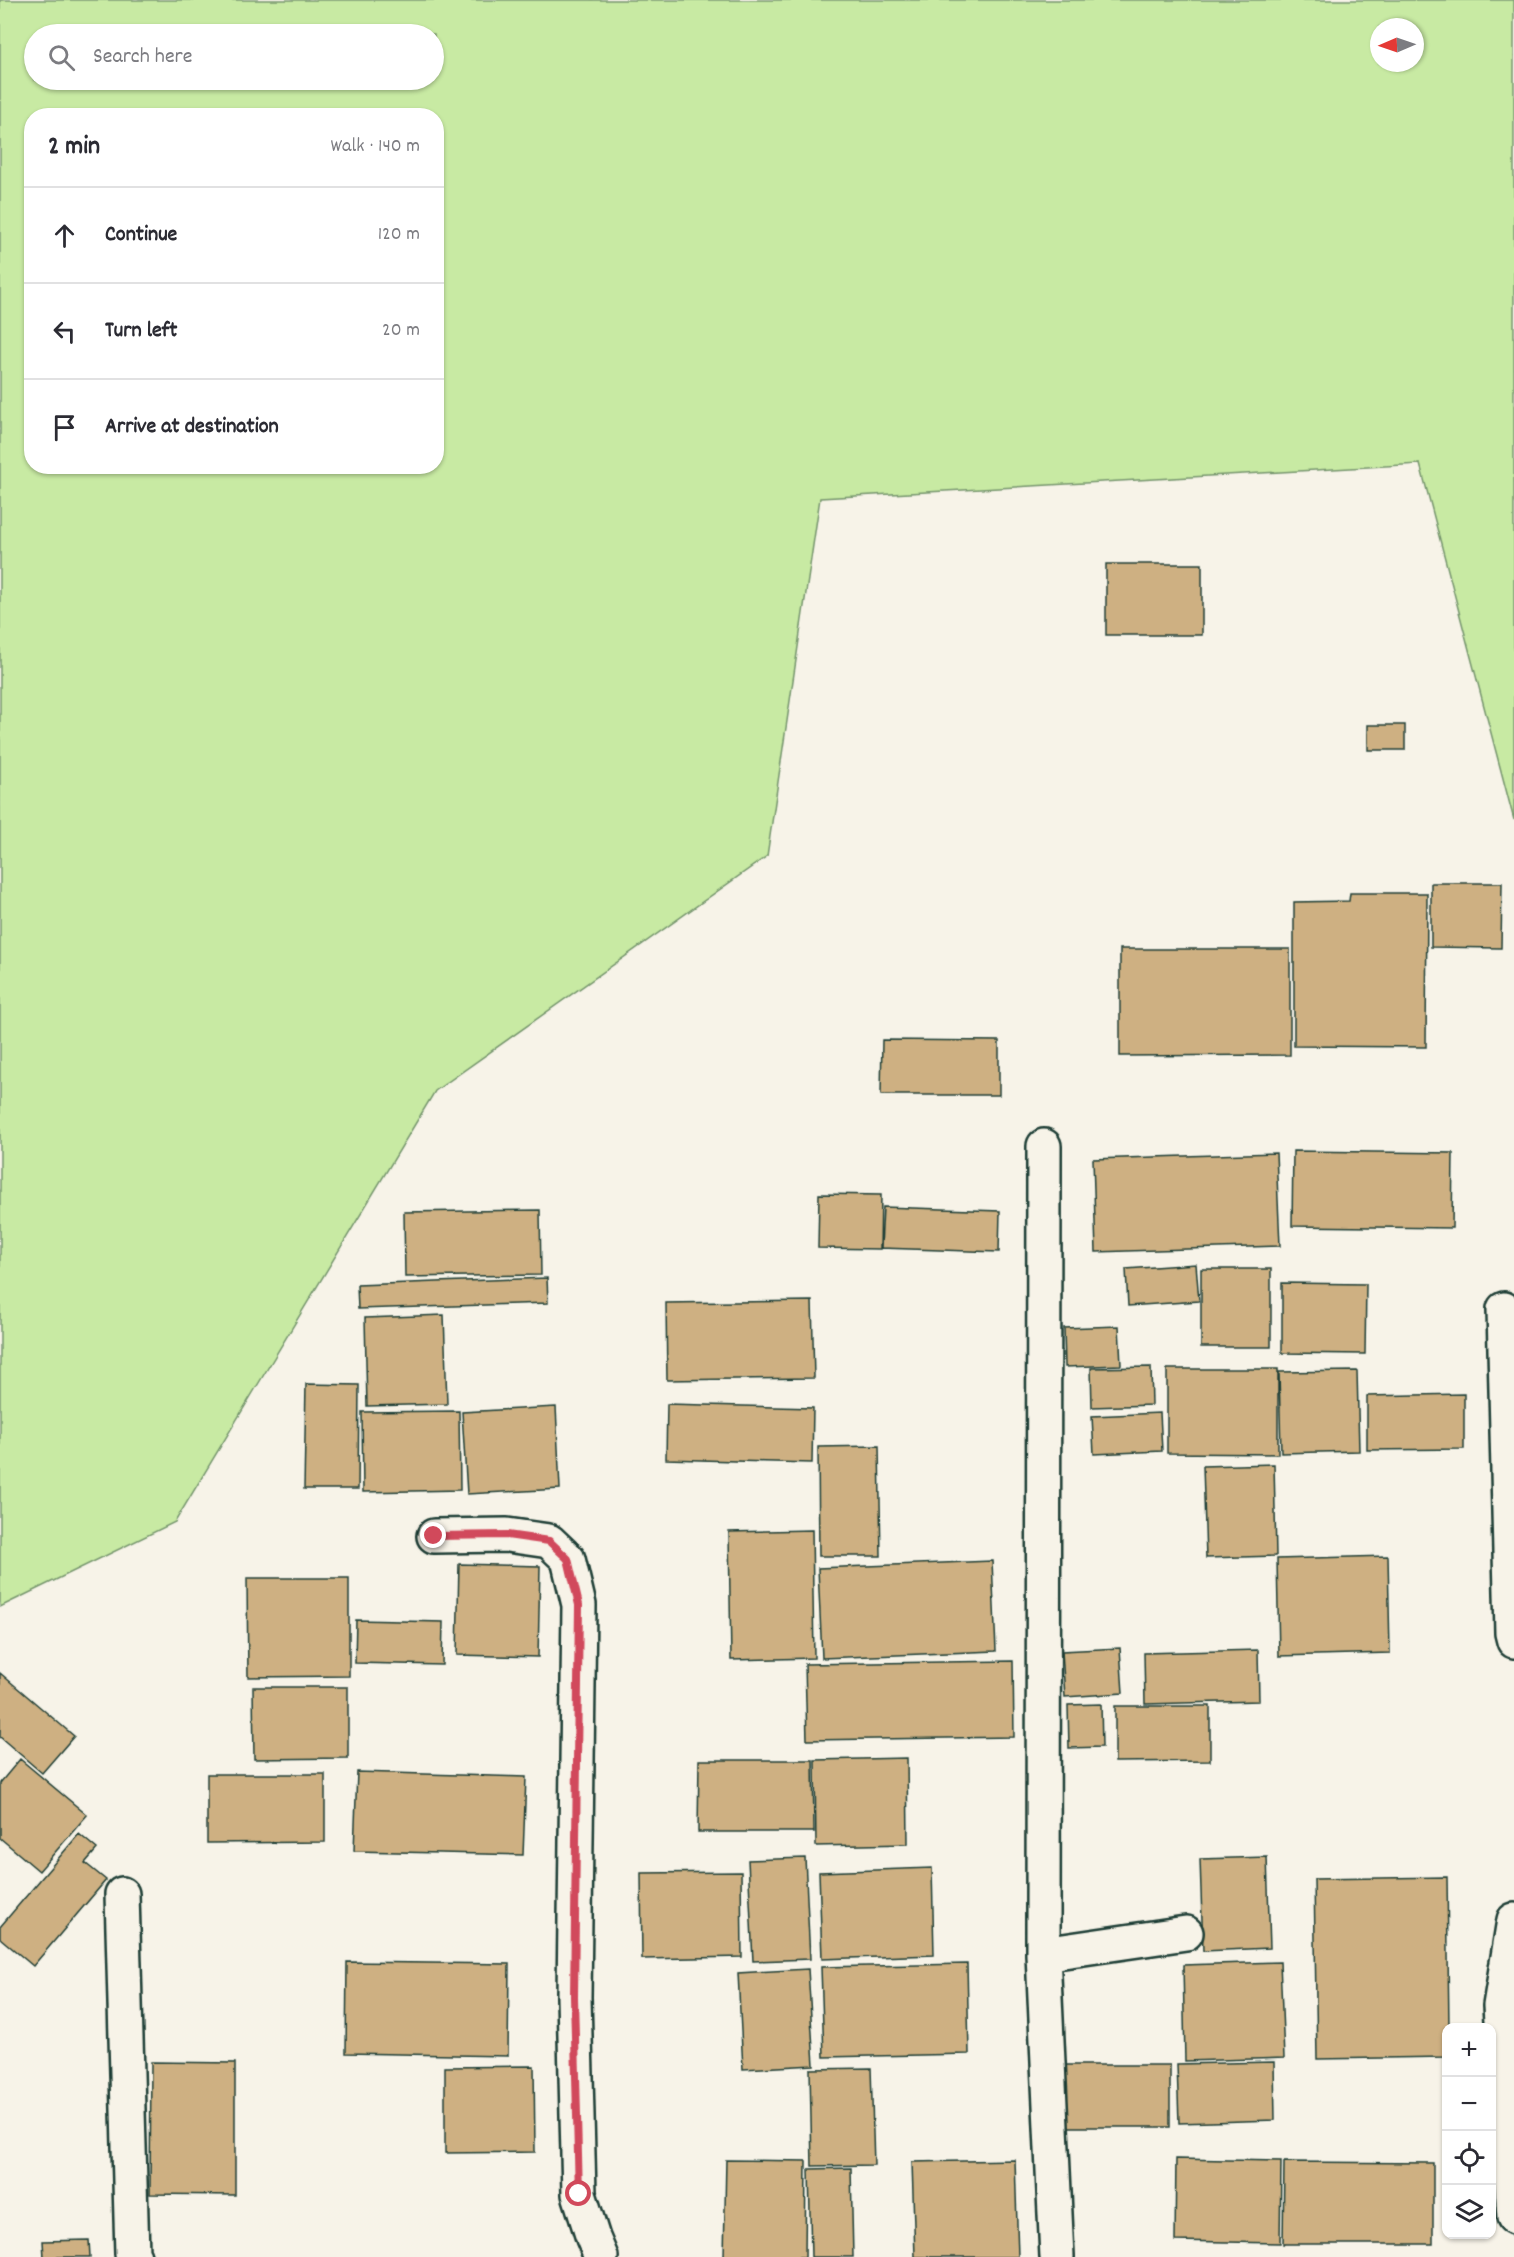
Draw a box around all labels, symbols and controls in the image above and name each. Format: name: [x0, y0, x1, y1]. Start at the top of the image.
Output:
north arrow: [1370, 18, 1424, 72]
search box: [24, 24, 444, 90]
icon: search: [45, 41, 78, 74]
text: Search here: [93, 42, 192, 73]
text: 2 min: [48, 129, 100, 166]
text: Walk · 140 m: [331, 133, 420, 161]
icon: ahead: [48, 219, 81, 252]
text: Continue: [105, 220, 177, 251]
text: 120 m: [378, 221, 420, 249]
icon: left: [48, 315, 81, 348]
text: Turn left: [105, 316, 177, 347]
text: 20 m: [382, 317, 420, 345]
icon: arrive: [48, 411, 81, 444]
text: Arrive at destination: [105, 412, 279, 443]
route end: [420, 1522, 446, 1548]
map controls: [1442, 2023, 1496, 2239]
button: +: [1442, 2023, 1496, 2077]
button: −: [1442, 2077, 1496, 2131]
button: locate: [1442, 2131, 1496, 2185]
route start: [565, 2180, 591, 2206]
button: layers: [1442, 2185, 1496, 2239]

